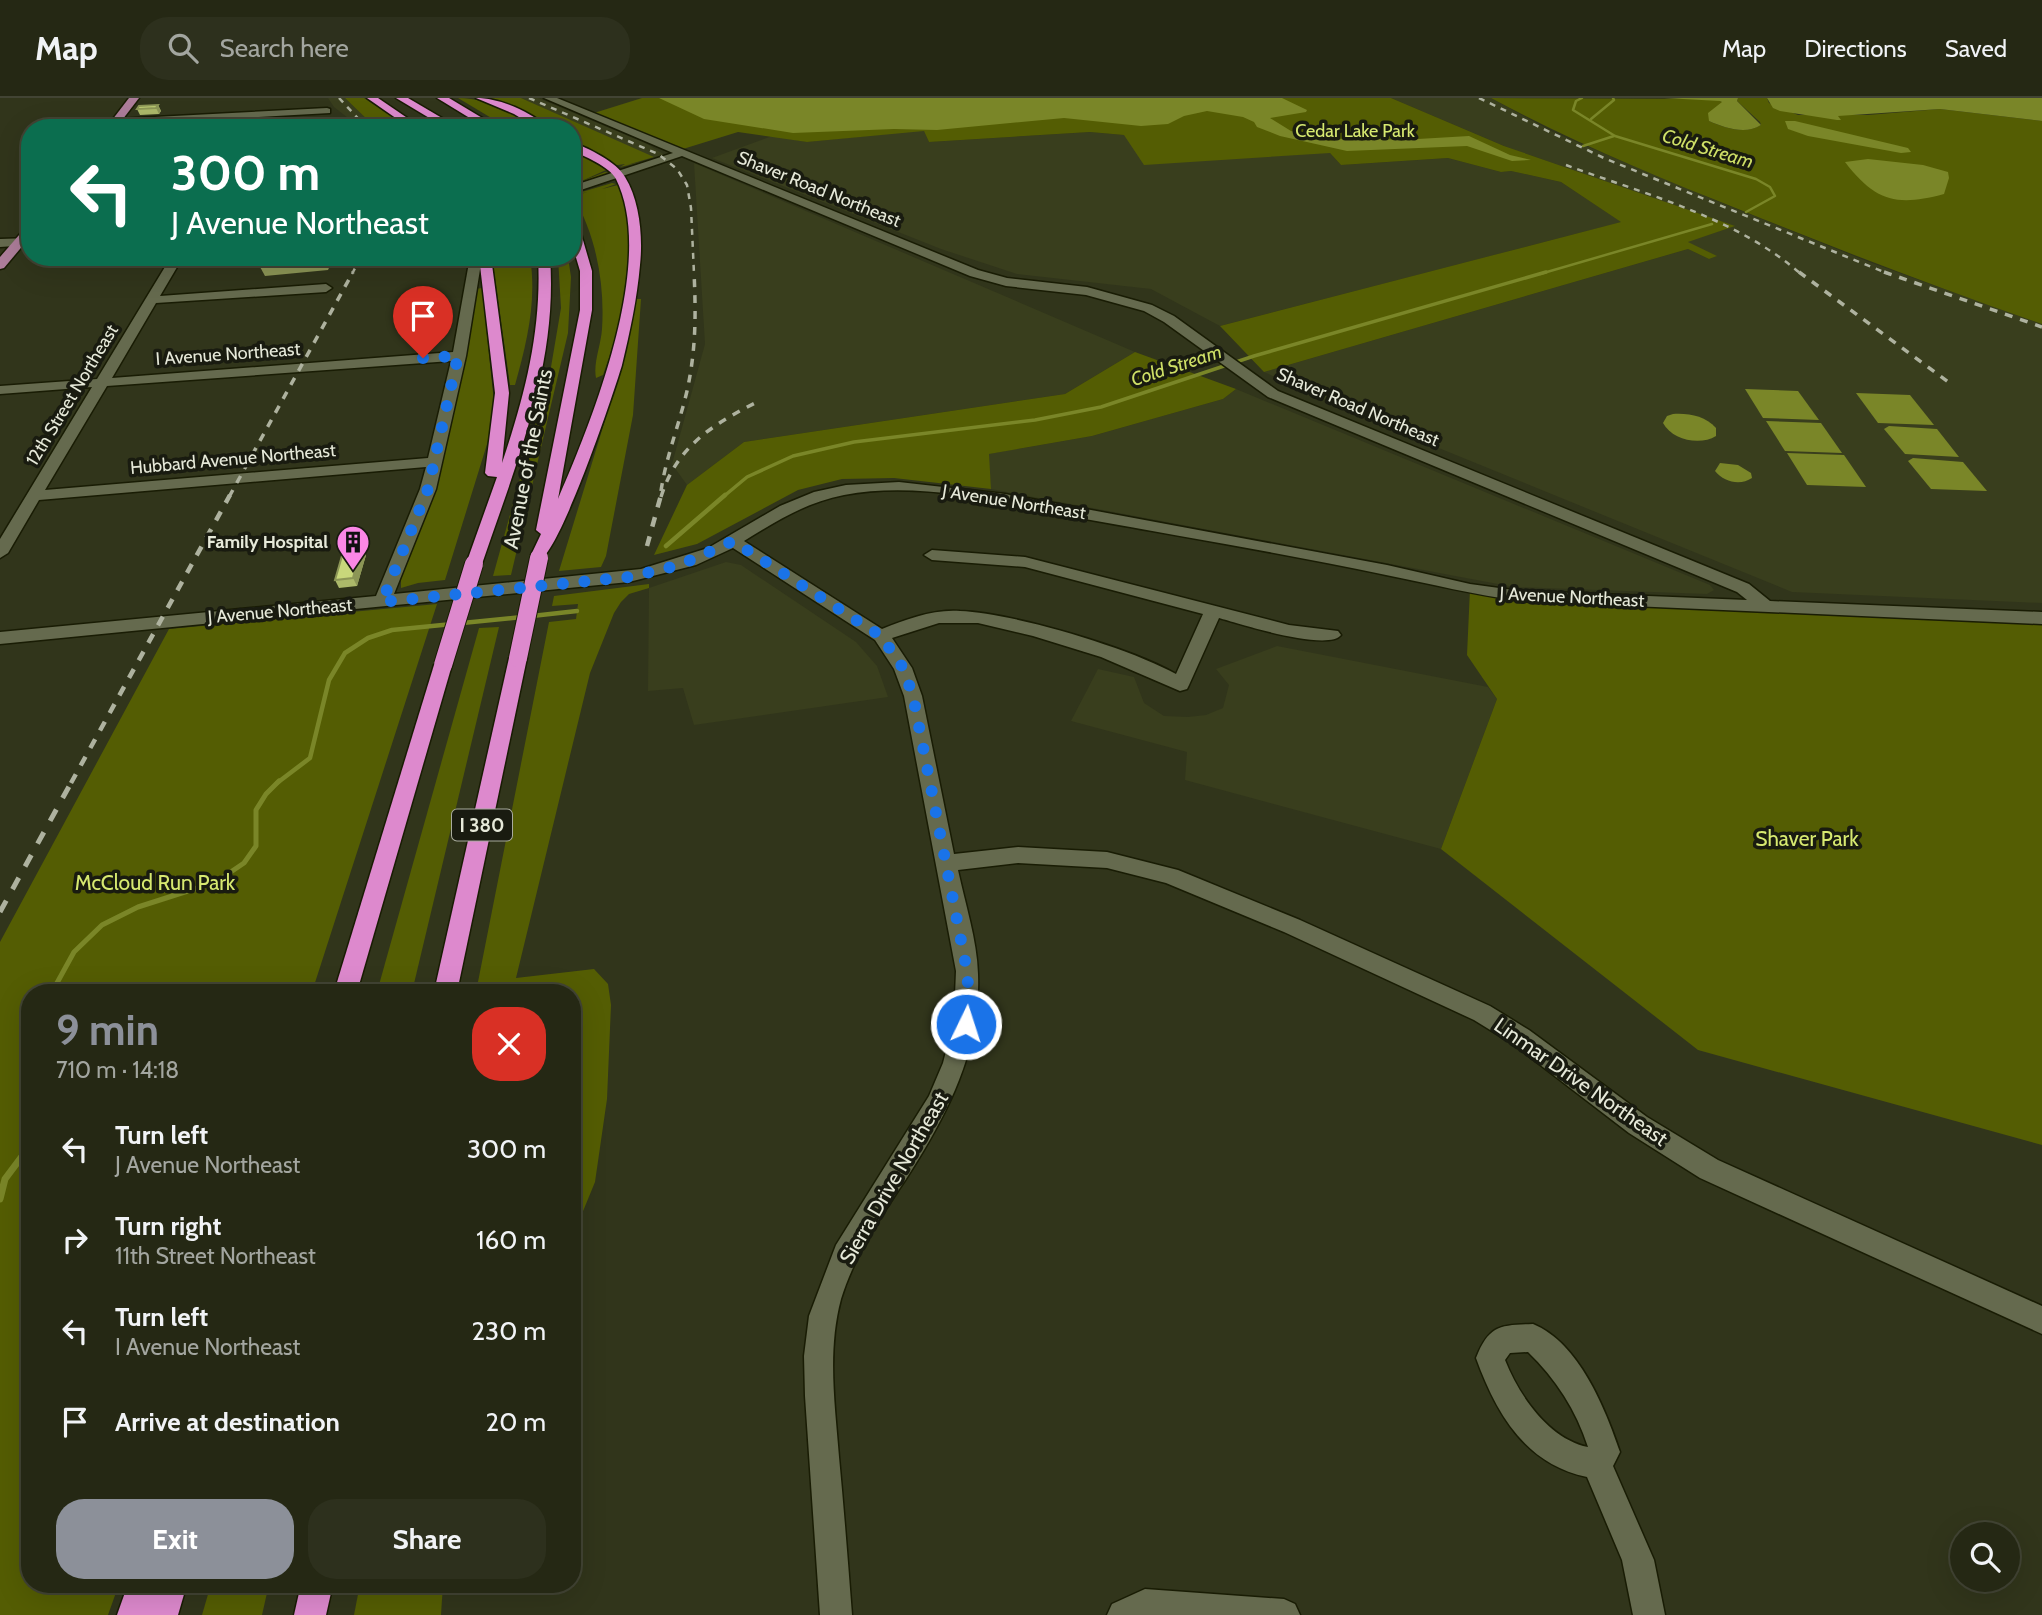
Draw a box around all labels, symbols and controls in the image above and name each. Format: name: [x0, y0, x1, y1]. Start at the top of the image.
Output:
search box: [140, 17, 630, 80]
text: Map: [35, 28, 98, 68]
icon: search: [164, 29, 202, 67]
text: Search here: [220, 32, 349, 64]
text: Map: [1722, 34, 1766, 63]
text: Directions: [1804, 34, 1907, 63]
text: Saved: [1945, 34, 2007, 63]
park label: Cedar Lake Park: [1295, 120, 1416, 142]
water label: Cold Stream: [1660, 124, 1756, 173]
text: 300 m: [171, 143, 320, 202]
street label: Shaver Road Northeast: [734, 146, 904, 232]
icon: left: [56, 147, 147, 238]
text: J Avenue Northeast: [171, 203, 429, 242]
pin: [393, 286, 453, 358]
icon: arrive: [404, 297, 442, 335]
street label: 12th Street Northeast: [21, 320, 123, 470]
street label: I Avenue Northeast: [155, 338, 301, 370]
water label: Cold Stream: [1128, 340, 1224, 391]
street label: Shaver Road Northeast: [1273, 363, 1443, 451]
street label: Avenue of the Saints: [498, 367, 557, 551]
street label: Hubbard Avenue Northeast: [129, 439, 337, 479]
street label: J Avenue Northeast: [940, 480, 1087, 524]
building icon: Family Hospital: [334, 523, 372, 572]
place label: Family Hospital: [207, 531, 328, 553]
street label: J Avenue Northeast: [1498, 582, 1645, 612]
street label: J Avenue Northeast: [206, 594, 353, 628]
road number: I 380: [452, 810, 512, 840]
park label: Shaver Park: [1755, 826, 1859, 851]
park label: McCloud Run Park: [75, 870, 236, 895]
position arrow: [929, 987, 1003, 1061]
text: 9 min: [56, 1004, 159, 1056]
button: close: [472, 1007, 546, 1081]
street label: Linmar Drive Northeast: [1490, 1012, 1673, 1151]
text: 710 m · 14:18: [56, 1056, 179, 1084]
street label: Sierra Drive Northeast: [834, 1087, 953, 1268]
text: Turn left: [115, 1119, 208, 1151]
icon: left: [56, 1130, 94, 1168]
text: 300 m: [467, 1133, 546, 1165]
text: J Avenue Northeast: [115, 1151, 300, 1179]
text: Turn right: [115, 1210, 221, 1242]
icon: right: [56, 1221, 94, 1259]
text: 160 m: [476, 1224, 546, 1256]
text: 11th Street Northeast: [115, 1242, 316, 1270]
text: Turn left: [115, 1301, 208, 1333]
icon: left: [56, 1312, 94, 1350]
text: 230 m: [472, 1315, 546, 1347]
text: I Avenue Northeast: [115, 1333, 300, 1361]
icon: arrive: [56, 1403, 94, 1441]
text: Arrive at destination: [115, 1406, 340, 1438]
text: 20 m: [486, 1406, 546, 1438]
button: Exit: [56, 1499, 294, 1579]
button: Share: [308, 1499, 546, 1579]
map controls: [1950, 1522, 2020, 1592]
button: search: [1950, 1522, 2020, 1592]

